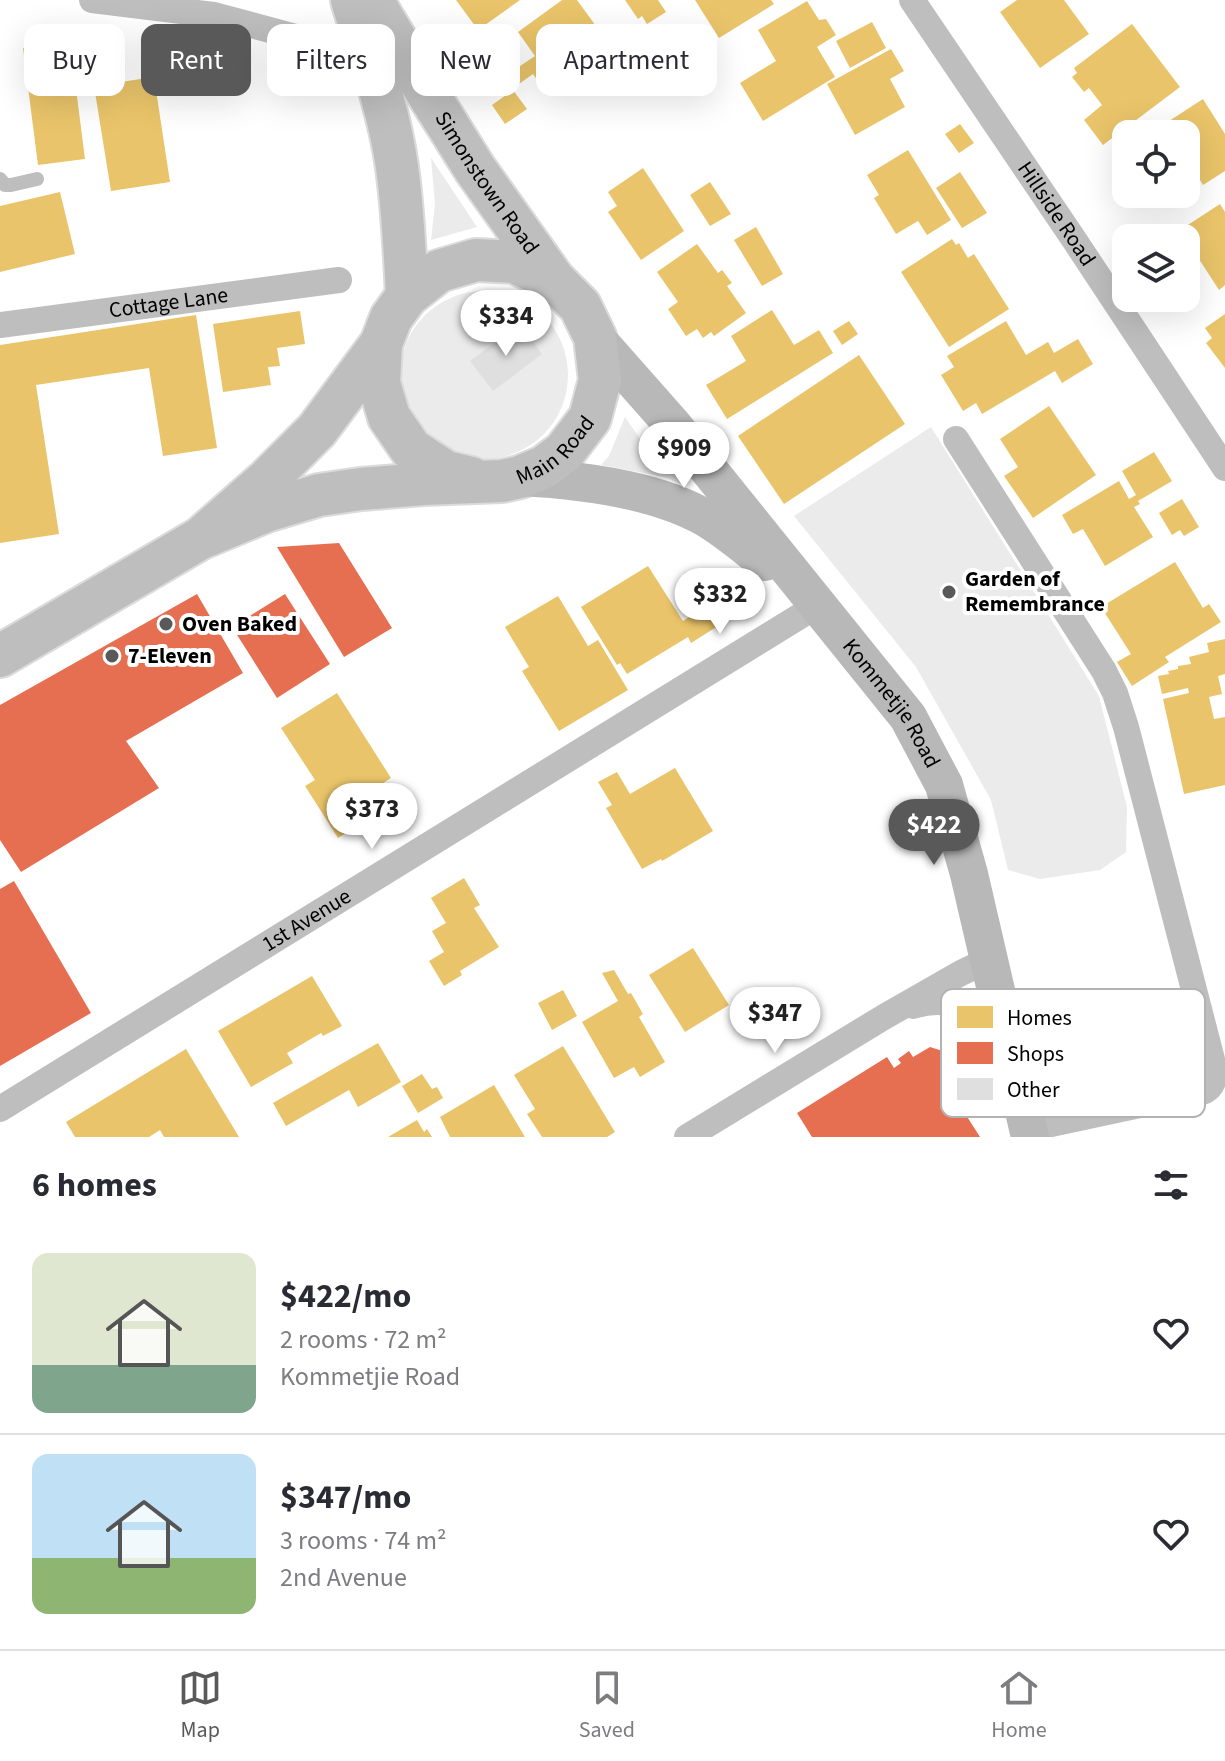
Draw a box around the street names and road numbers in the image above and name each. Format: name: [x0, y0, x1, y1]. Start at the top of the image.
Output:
street label: Simonstown Road: [427, 105, 547, 261]
street label: Hillside Road: [1010, 155, 1103, 273]
street label: Cottage Lane: [107, 279, 230, 326]
street label: Main Road: [511, 409, 602, 493]
street label: Kommetjie Road: [835, 632, 948, 774]
street label: 1st Avenue: [256, 880, 357, 960]

